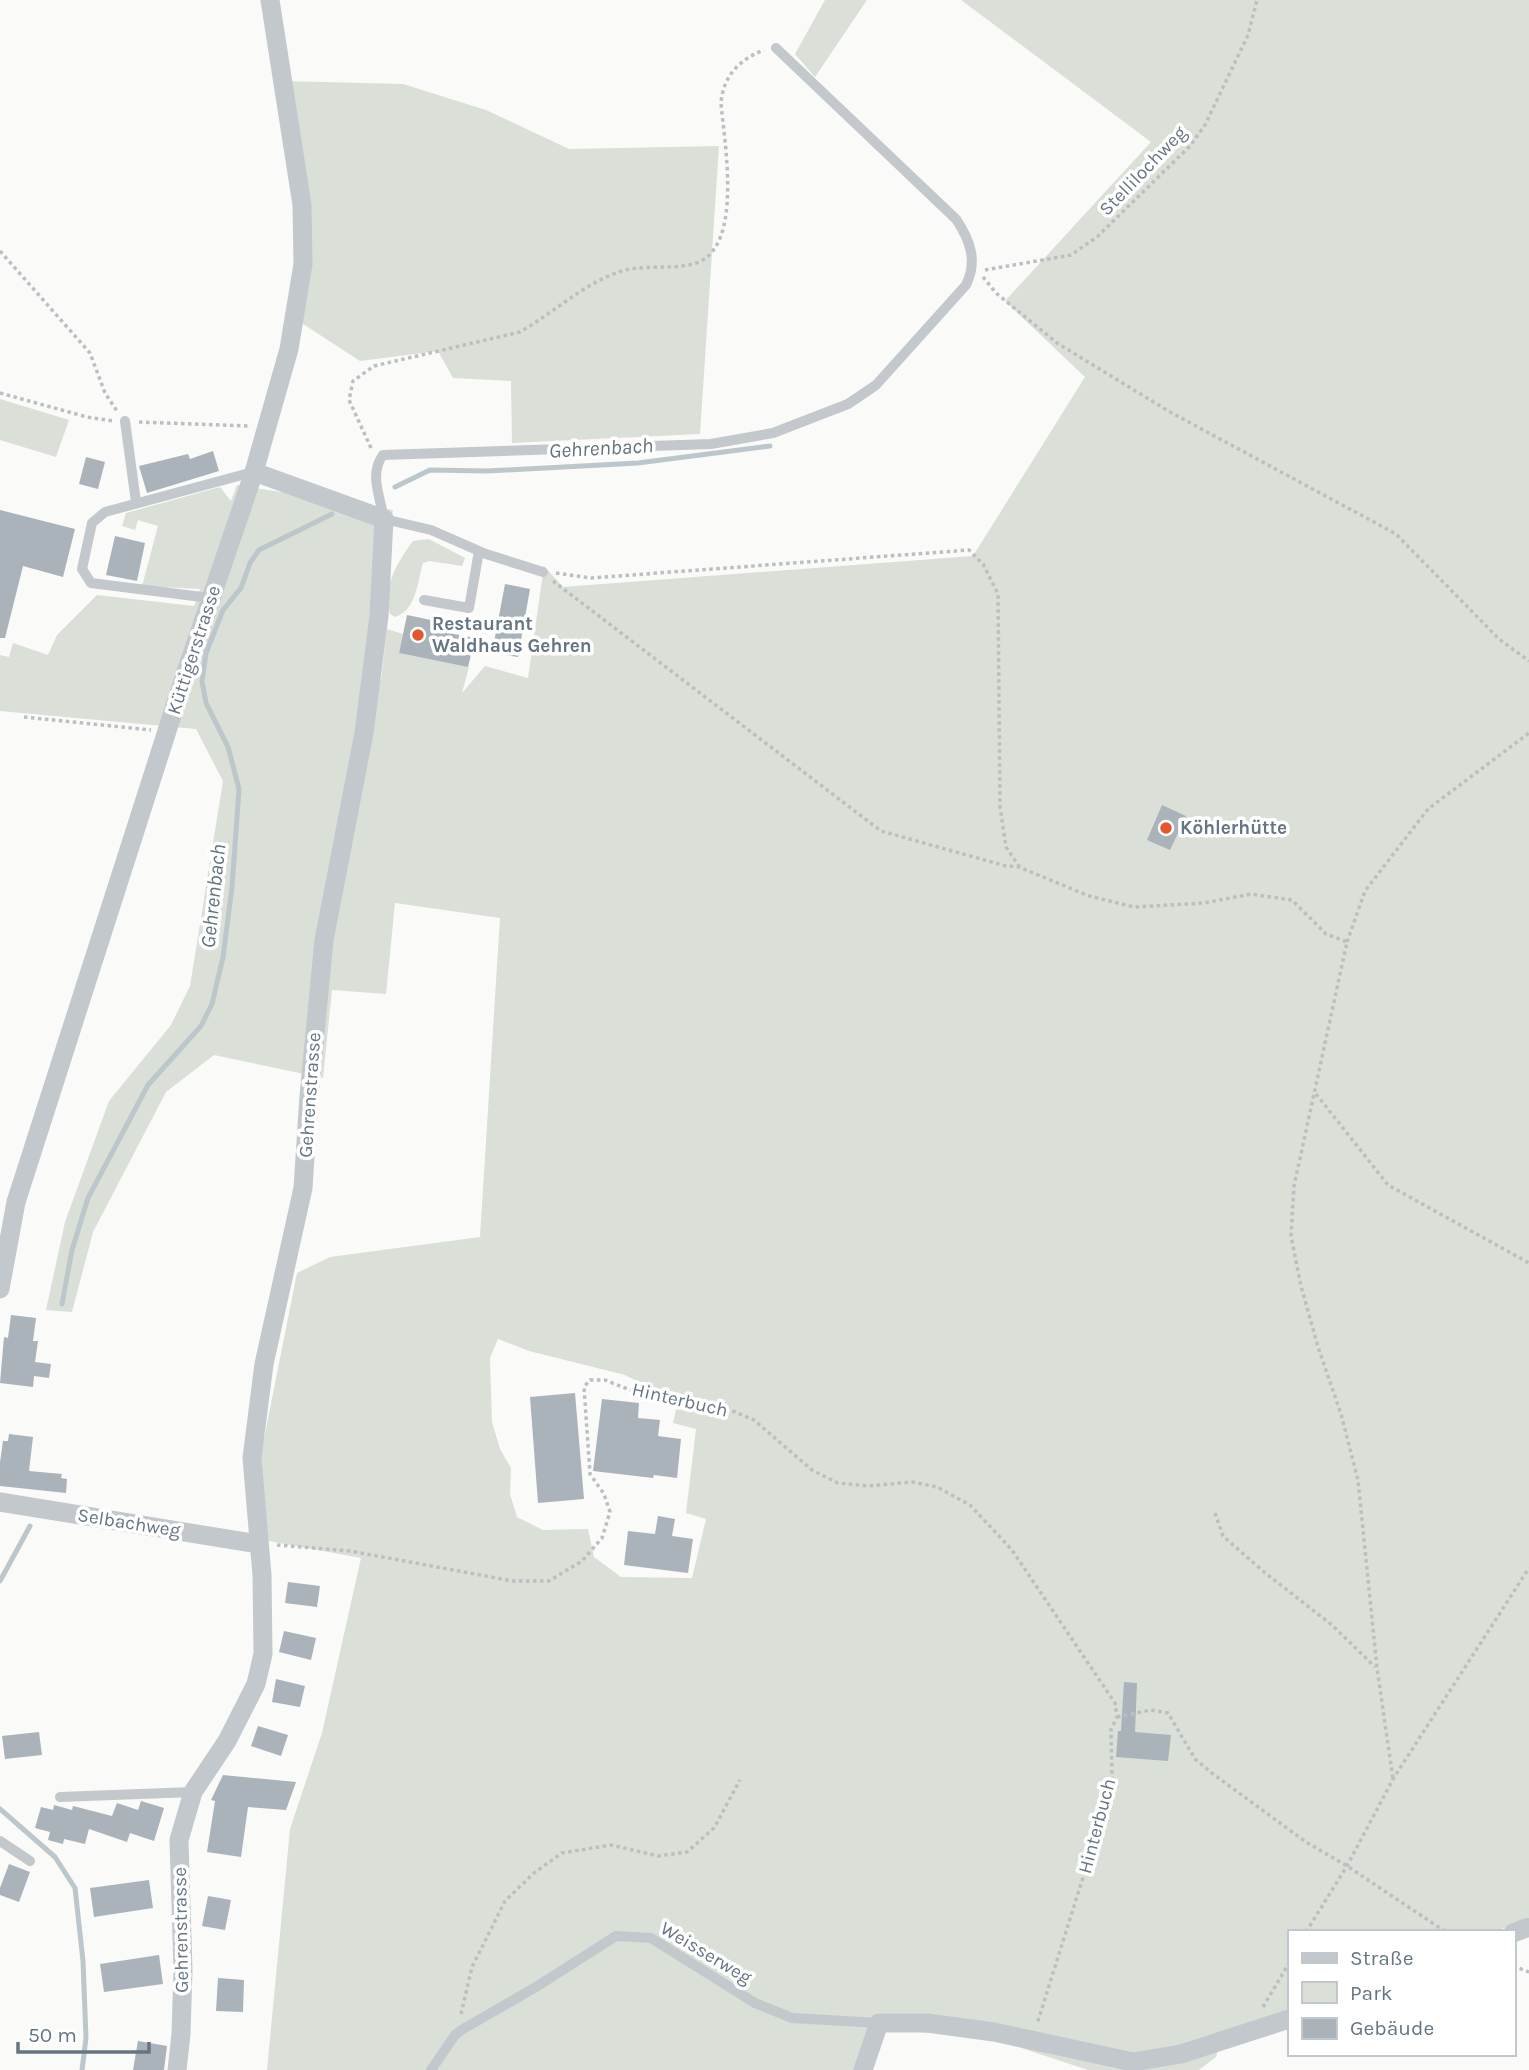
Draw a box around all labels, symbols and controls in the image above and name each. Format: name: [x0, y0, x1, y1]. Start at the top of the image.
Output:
street label: Stellilochweg: [1095, 121, 1191, 220]
water label: Gehrenbach: [548, 433, 654, 463]
street label: Küttigerstrasse: [163, 583, 225, 717]
place label: Restaurant Waldhaus Gehren: [432, 613, 592, 657]
marker: Restaurant Waldhaus Gehren: [410, 627, 426, 643]
place label: Köhlerhütte: [1180, 817, 1287, 839]
marker: Köhlerhütte: [1158, 820, 1174, 836]
water label: Gehrenbach: [196, 843, 230, 949]
street label: Gehrenstrasse: [295, 1032, 325, 1158]
street label: Hinterbuch: [630, 1378, 730, 1422]
street label: Selbachweg: [76, 1504, 182, 1542]
street label: Hinterbuch: [1074, 1776, 1120, 1876]
street label: Gehrenstrasse: [169, 1867, 193, 1993]
street label: Weisserweg: [656, 1917, 756, 1989]
legend: [1288, 1930, 1515, 2056]
text: Straße: [1350, 1946, 1413, 1970]
text: Park: [1350, 1981, 1393, 2005]
scale bar: [18, 2010, 149, 2054]
text: Gebäude: [1350, 2016, 1434, 2040]
text: 50 m: [28, 2023, 77, 2047]

